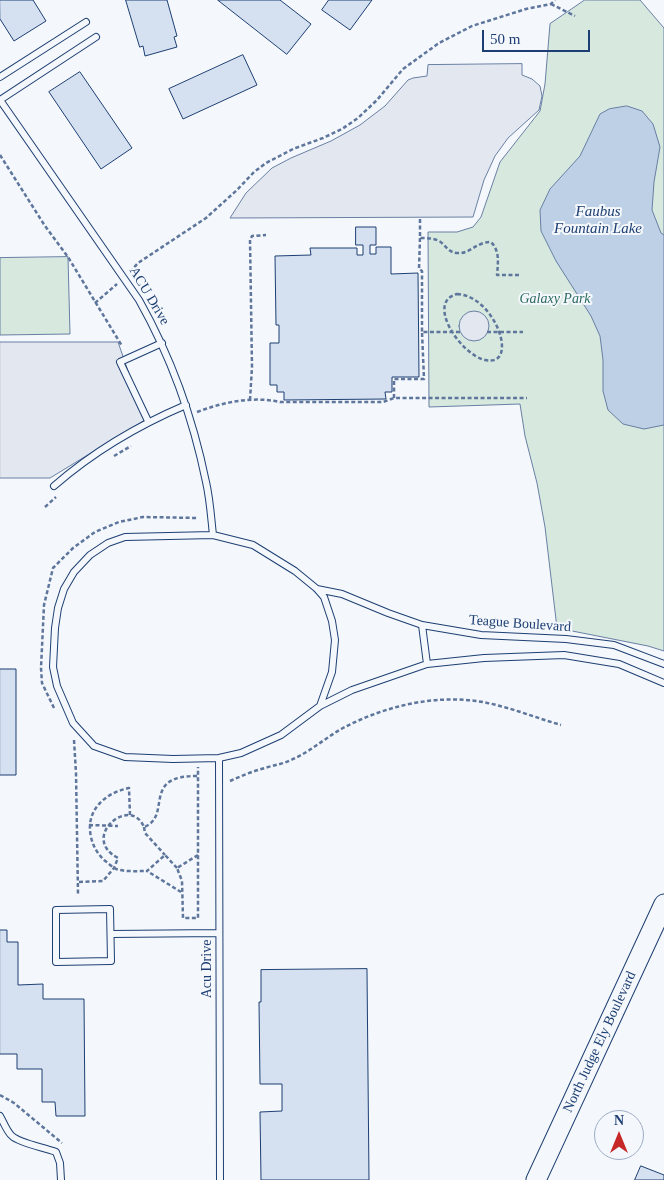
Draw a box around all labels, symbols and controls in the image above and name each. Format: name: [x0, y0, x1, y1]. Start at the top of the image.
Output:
scale bar: [484, 20, 592, 52]
text: 50 m: [490, 31, 520, 47]
water label: Faubus Fountain Lake: [554, 203, 642, 238]
street label: ACU Drive: [125, 264, 173, 328]
park label: Galaxy Park: [519, 291, 591, 307]
street label: Teague Boulevard: [469, 612, 571, 636]
street label: Acu Drive: [199, 940, 215, 998]
street label: North Judge Ely Boulevard: [560, 969, 640, 1115]
north arrow: [594, 1110, 644, 1160]
text: N: [614, 1113, 624, 1128]

